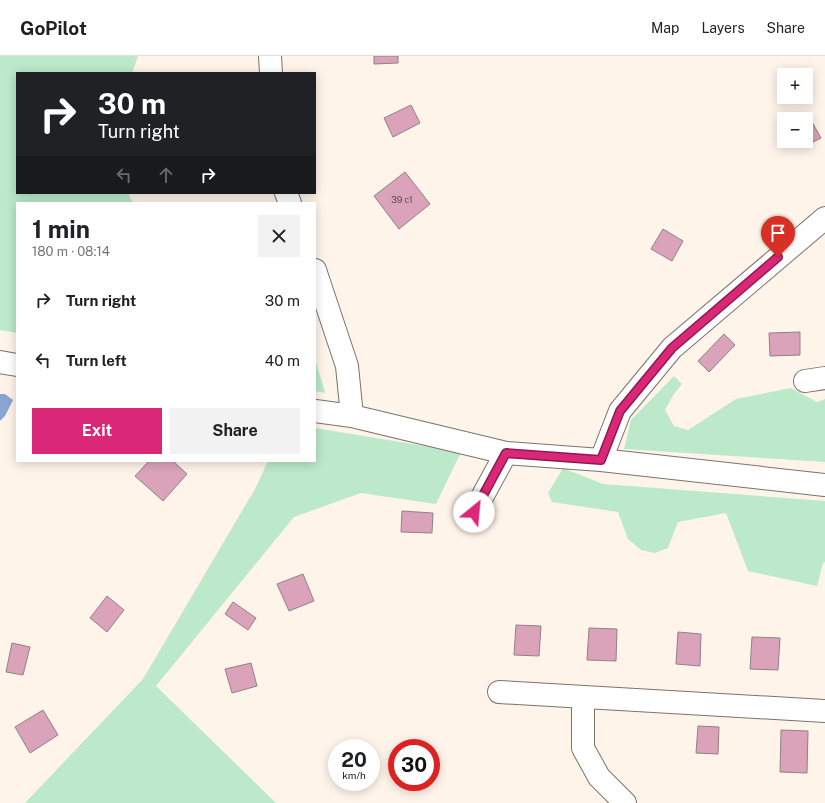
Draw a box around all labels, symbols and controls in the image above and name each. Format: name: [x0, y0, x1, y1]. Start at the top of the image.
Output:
text: GoPilot: [20, 17, 87, 39]
text: Map: [651, 20, 679, 36]
text: Layers: [701, 20, 745, 36]
text: Share: [767, 20, 805, 36]
map controls: [777, 68, 813, 148]
button: +: [777, 68, 813, 104]
text: 30 m: [98, 87, 166, 120]
icon: right: [32, 88, 84, 140]
button: −: [777, 112, 813, 148]
text: Turn right: [98, 121, 180, 142]
icon: left: [113, 164, 135, 186]
icon: ahead: [155, 164, 177, 186]
icon: right: [197, 164, 219, 186]
house number: 39 с1: [391, 194, 413, 205]
text: 1 min: [32, 215, 90, 243]
button: close: [258, 215, 300, 257]
pin: [761, 216, 795, 257]
icon: arrive: [767, 222, 789, 244]
text: 180 m · 08:14: [32, 244, 110, 259]
icon: right: [32, 289, 54, 311]
text: Turn right: [66, 292, 136, 309]
text: 30 m: [265, 292, 300, 309]
icon: left: [32, 349, 54, 371]
text: Turn left: [66, 352, 127, 369]
text: 40 m: [265, 352, 300, 369]
button: Exit: [32, 408, 162, 454]
button: Share: [170, 408, 300, 454]
position arrow: [453, 491, 495, 533]
speed limit sign: 30: [388, 739, 440, 791]
text: 20: [341, 748, 367, 772]
text: km/h: [342, 769, 366, 781]

